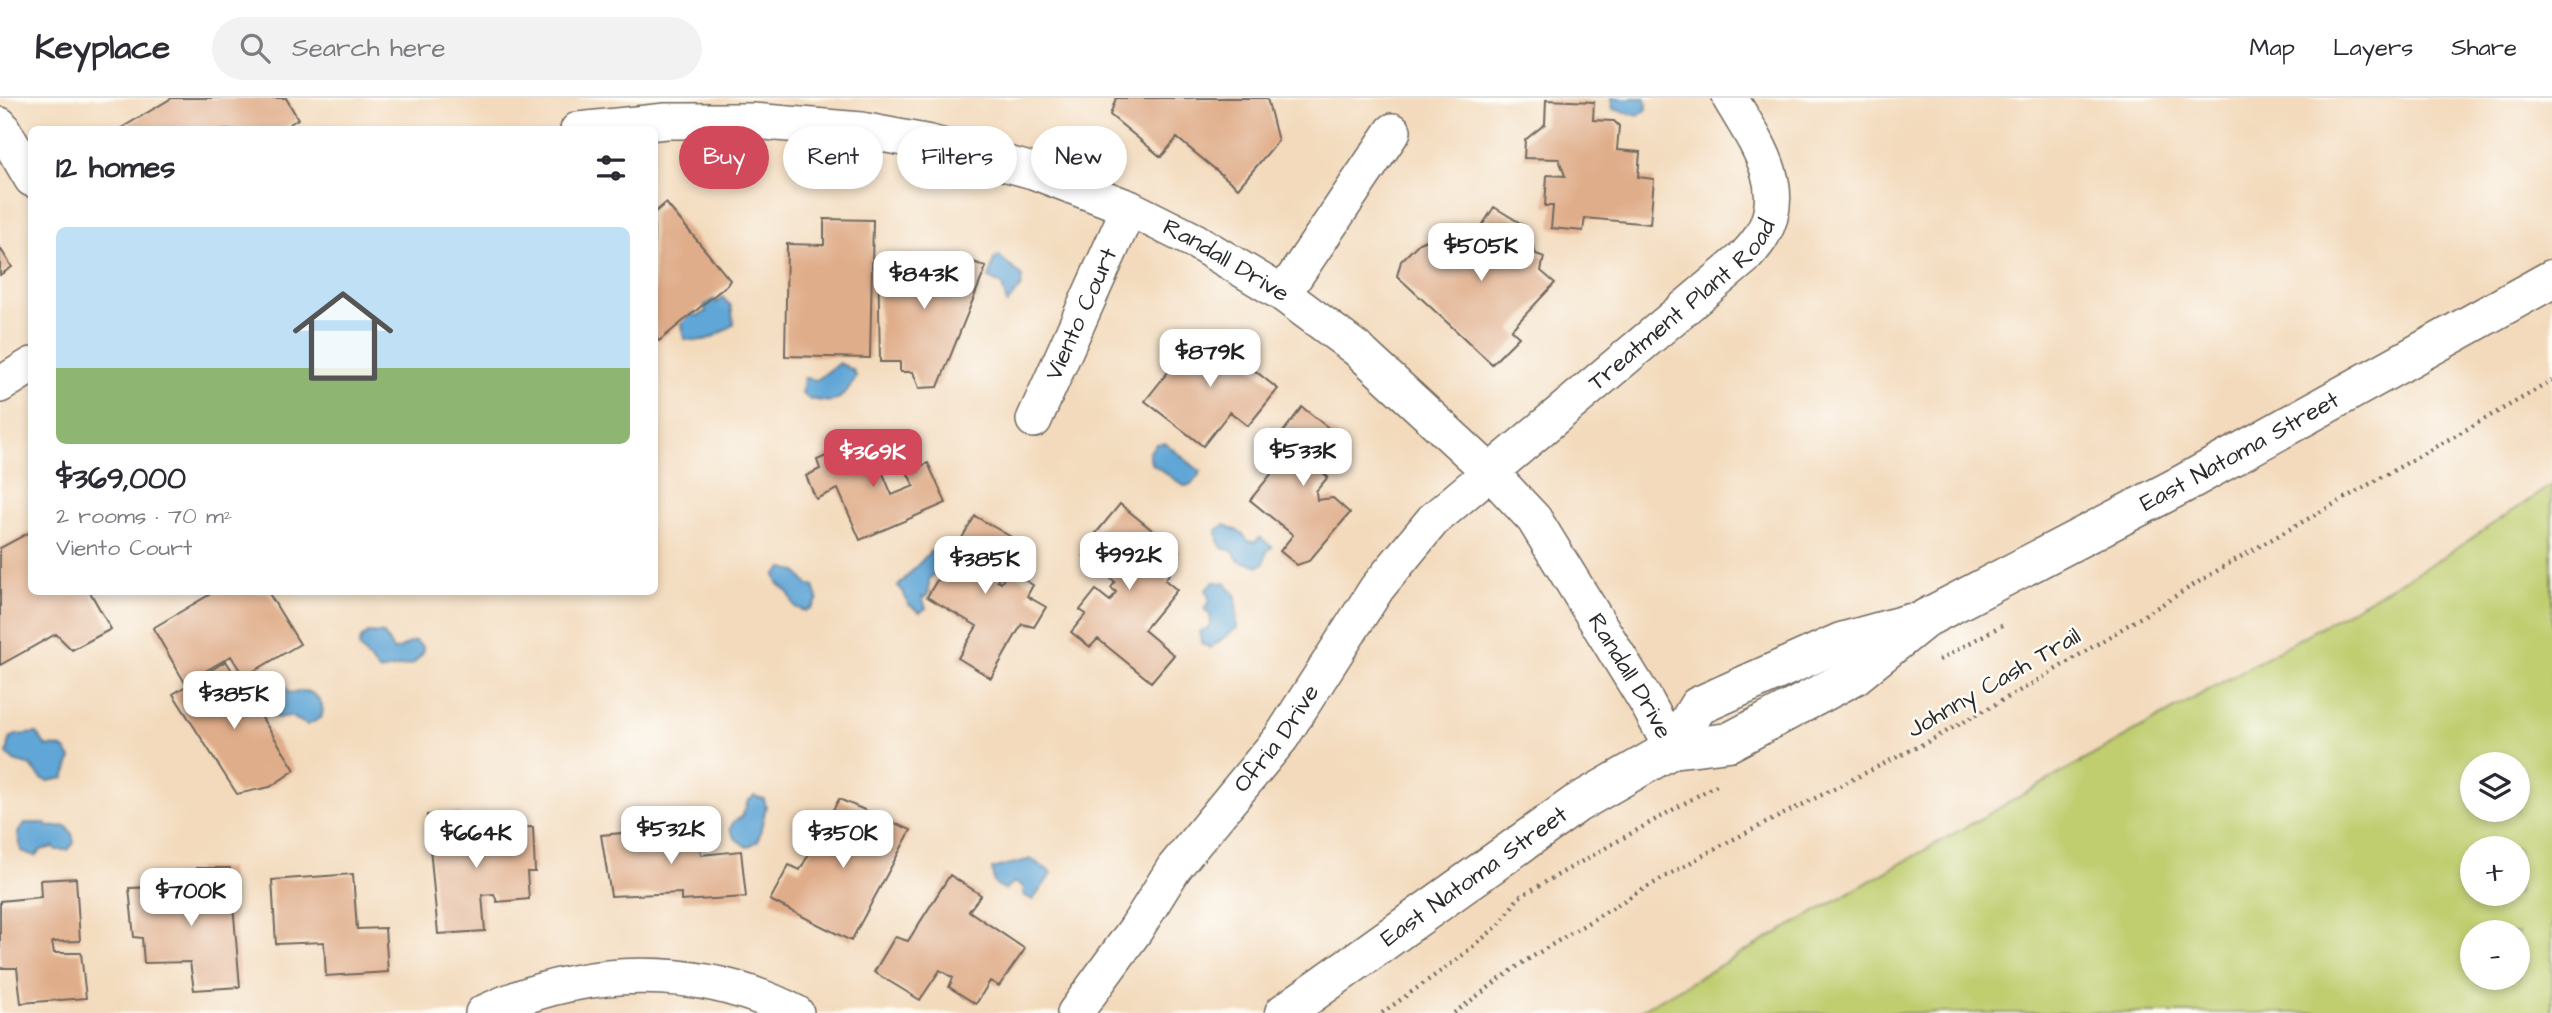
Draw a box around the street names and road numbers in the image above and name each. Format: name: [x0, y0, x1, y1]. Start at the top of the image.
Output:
street label: Randall Drive: [1157, 211, 1295, 311]
street label: Treatment Plant Road: [1581, 214, 1785, 399]
street label: Viento Court: [1037, 242, 1126, 386]
street label: East Natoma Street: [2134, 383, 2346, 520]
street label: Randall Drive: [1579, 607, 1680, 745]
street label: Johnny Cash Trail: [1901, 619, 2088, 747]
street label: Ofria Drive: [1226, 678, 1328, 800]
street label: East Natoma Street: [1374, 798, 1575, 955]

